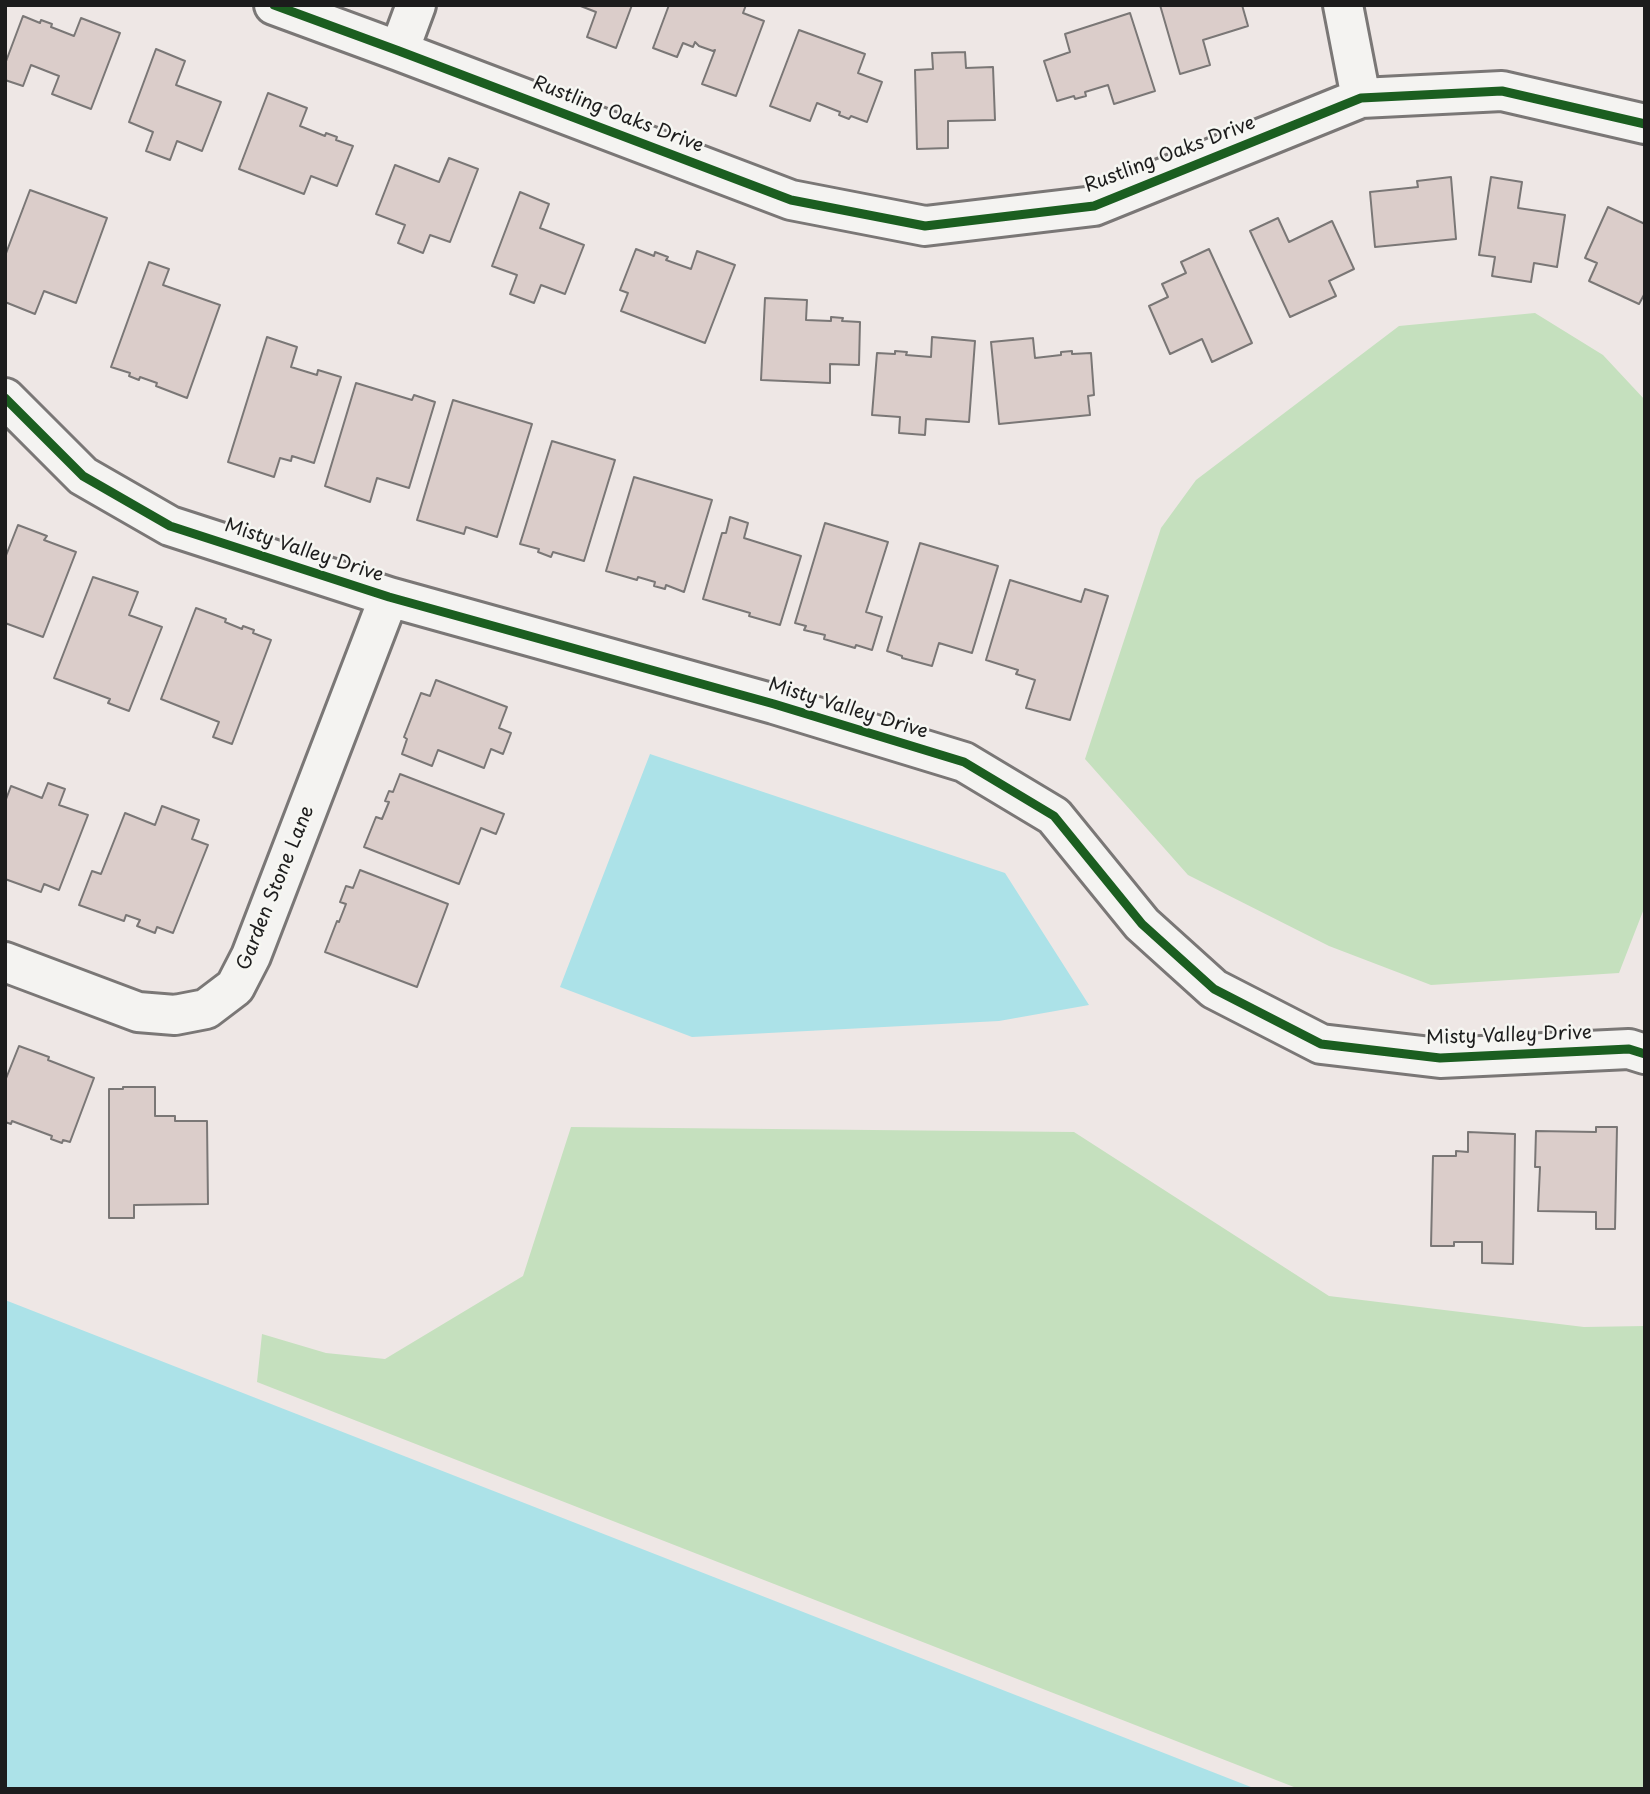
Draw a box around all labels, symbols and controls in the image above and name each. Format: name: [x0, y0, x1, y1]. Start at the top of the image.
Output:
street label: Rustling Oaks Drive: [529, 72, 707, 158]
street label: Rustling Oaks Drive: [1081, 112, 1259, 198]
street label: Misty Valley Drive: [222, 515, 386, 587]
street label: Misty Valley Drive: [765, 674, 931, 744]
street label: Garden Stone Lane: [233, 802, 319, 974]
street label: Misty Valley Drive: [1426, 1022, 1592, 1050]

